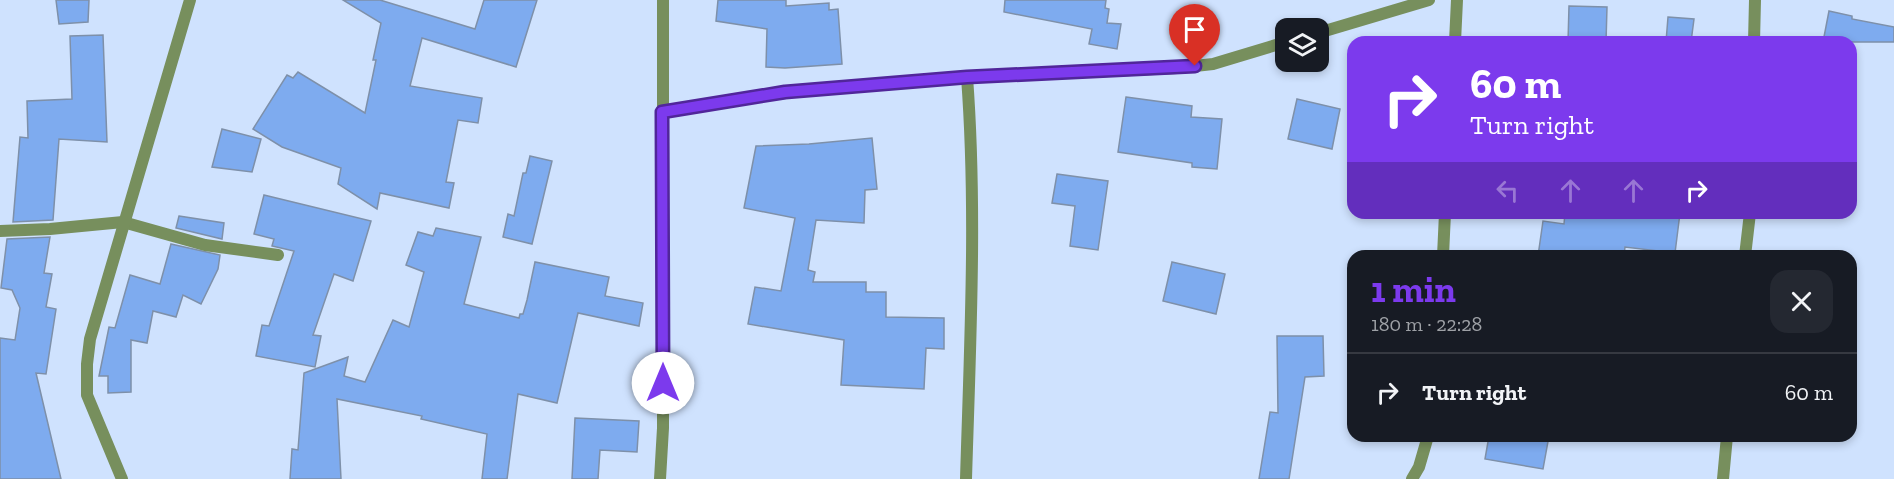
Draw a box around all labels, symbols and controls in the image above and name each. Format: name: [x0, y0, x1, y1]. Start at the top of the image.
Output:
pin: [1169, 4, 1220, 66]
icon: arrive: [1178, 13, 1211, 46]
map controls: [1275, 18, 1329, 72]
button: layers: [1275, 18, 1329, 72]
text: 60 m: [1470, 58, 1561, 109]
icon: right: [1371, 60, 1449, 138]
text: Turn right: [1470, 109, 1594, 141]
icon: left: [1491, 174, 1524, 207]
icon: ahead: [1554, 174, 1587, 207]
icon: ahead: [1617, 174, 1650, 207]
icon: right: [1680, 174, 1713, 207]
text: 1 min: [1371, 268, 1456, 311]
button: close: [1770, 270, 1833, 333]
text: 180 m · 22:28: [1371, 312, 1482, 336]
position arrow: [631, 351, 695, 415]
icon: right: [1371, 376, 1404, 409]
text: Turn right: [1422, 379, 1526, 406]
text: 60 m: [1785, 379, 1833, 406]

